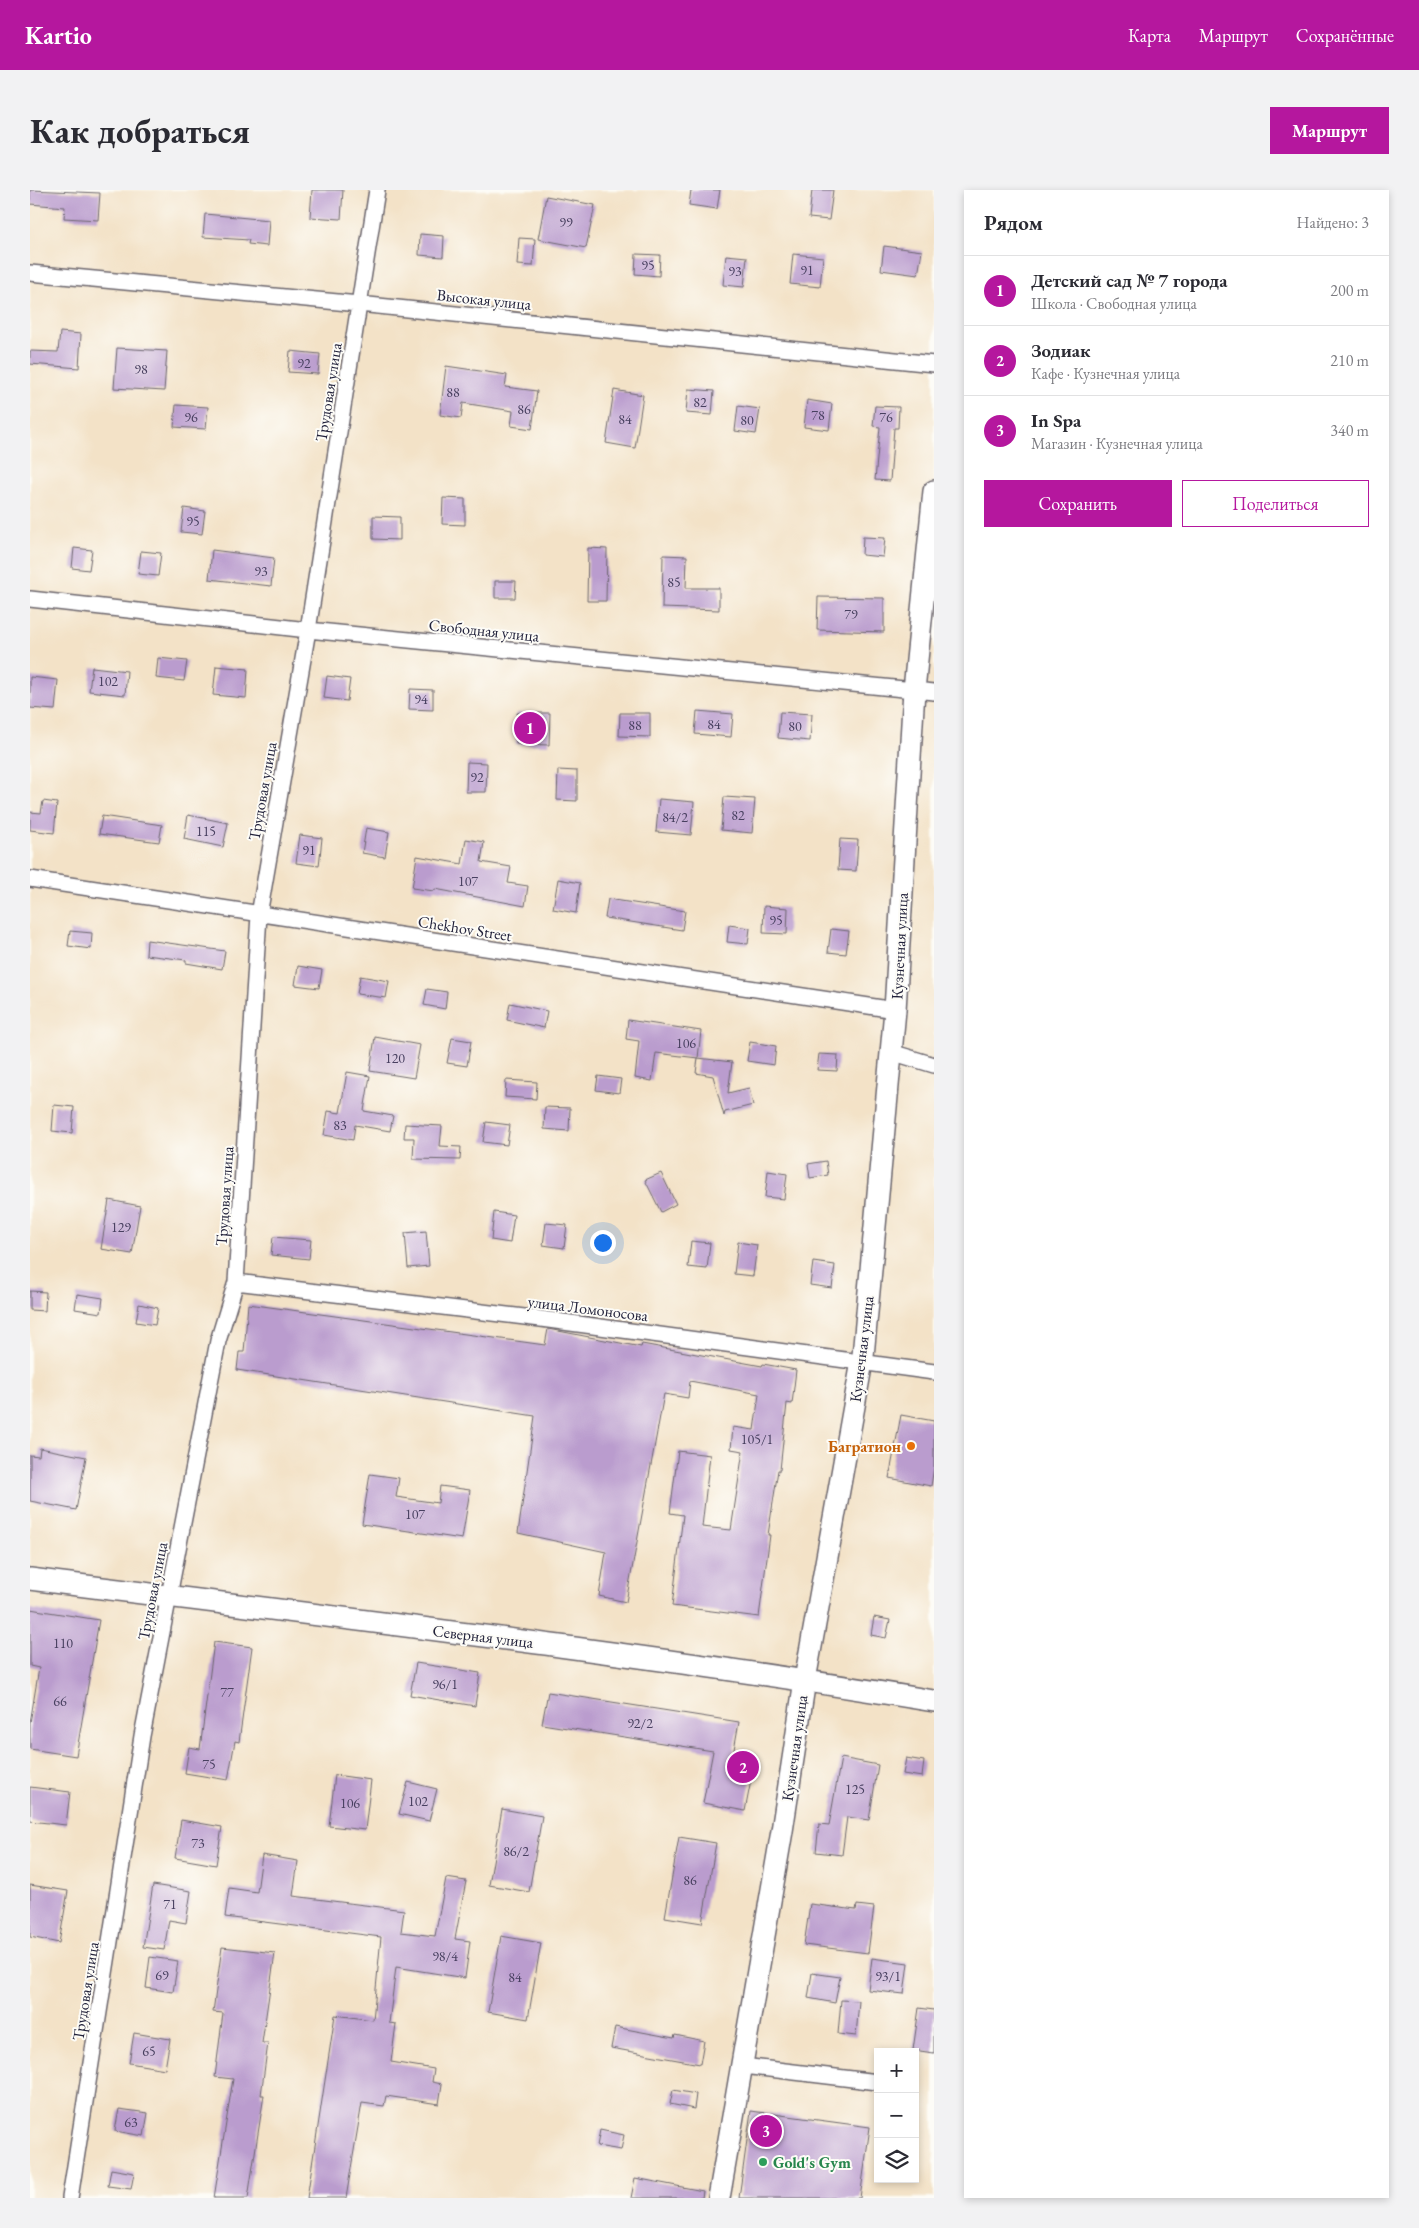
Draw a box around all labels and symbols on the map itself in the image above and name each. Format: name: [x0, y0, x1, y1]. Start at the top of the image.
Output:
house number: 99: [559, 213, 573, 231]
house number: 95: [641, 256, 655, 274]
house number: 91: [800, 261, 814, 279]
house number: 93: [728, 262, 742, 280]
street label: Высокая улица: [436, 284, 533, 315]
street label: Трудовая улица: [310, 341, 347, 443]
house number: 92: [297, 354, 311, 372]
house number: 98: [134, 360, 148, 378]
house number: 88: [446, 383, 460, 401]
house number: 82: [693, 393, 707, 411]
house number: 86: [517, 400, 531, 418]
house number: 78: [811, 406, 825, 424]
house number: 96: [184, 408, 198, 426]
house number: 76: [879, 408, 893, 426]
house number: 84: [618, 410, 632, 428]
house number: 80: [740, 411, 754, 429]
house number: 95: [186, 512, 200, 530]
house number: 93: [254, 562, 268, 580]
house number: 85: [667, 573, 681, 591]
house number: 79: [844, 605, 858, 623]
street label: Свободная улица: [428, 614, 541, 647]
house number: 102: [98, 672, 118, 690]
house number: 94: [414, 690, 428, 708]
pin: 1: [514, 709, 546, 747]
house number: 84: [707, 715, 721, 733]
house number: 88: [628, 716, 642, 734]
house number: 80: [788, 717, 802, 735]
street label: Трудовая улица: [243, 740, 282, 842]
house number: 92: [470, 768, 484, 786]
house number: 82: [731, 806, 745, 824]
house number: 84/2: [662, 808, 688, 826]
house number: 115: [196, 822, 216, 840]
house number: 91: [302, 841, 316, 859]
house number: 107: [458, 872, 478, 890]
street label: Кузнечная улица: [886, 891, 913, 1000]
street label: Chekhov Street: [417, 911, 513, 946]
house number: 95: [769, 911, 783, 929]
house number: 106: [676, 1034, 696, 1052]
house number: 120: [385, 1049, 405, 1067]
house number: 83: [333, 1116, 347, 1134]
street label: Трудовая улица: [211, 1145, 238, 1247]
house number: 129: [111, 1218, 131, 1236]
your location: [590, 1230, 616, 1256]
street label: улица Ломоносова: [527, 1291, 650, 1326]
street label: Кузнечная улица: [845, 1294, 879, 1403]
house number: 105/1: [741, 1430, 773, 1448]
place label: Багратион: [828, 1436, 901, 1457]
marker: Багратион: [905, 1440, 917, 1452]
house number: 107: [405, 1505, 425, 1523]
street label: Трудовая улица: [133, 1540, 172, 1642]
street label: Северная улица: [431, 1620, 535, 1653]
house number: 110: [53, 1634, 73, 1652]
house number: 96/1: [432, 1675, 458, 1693]
house number: 77: [220, 1683, 234, 1701]
house number: 66: [53, 1692, 67, 1710]
street label: Кузнечная улица: [777, 1693, 812, 1803]
house number: 92/2: [627, 1714, 653, 1732]
pin: 2: [727, 1748, 759, 1786]
house number: 75: [202, 1755, 216, 1773]
house number: 125: [845, 1780, 865, 1798]
house number: 102: [408, 1792, 428, 1810]
house number: 106: [340, 1794, 360, 1812]
house number: 73: [191, 1834, 205, 1852]
house number: 86/2: [503, 1842, 529, 1860]
house number: 86: [683, 1871, 697, 1889]
house number: 71: [163, 1895, 177, 1913]
street label: Трудовая улица: [67, 1940, 104, 2042]
house number: 98/4: [432, 1947, 458, 1965]
house number: 69: [155, 1966, 169, 1984]
house number: 93/1: [875, 1967, 901, 1985]
house number: 84: [508, 1968, 522, 1986]
house number: 65: [142, 2042, 156, 2060]
pin: 3: [750, 2112, 782, 2150]
house number: 63: [124, 2113, 138, 2131]
place label: Gold's Gym: [773, 2152, 851, 2173]
marker: Gold's Gym: [757, 2156, 769, 2168]

